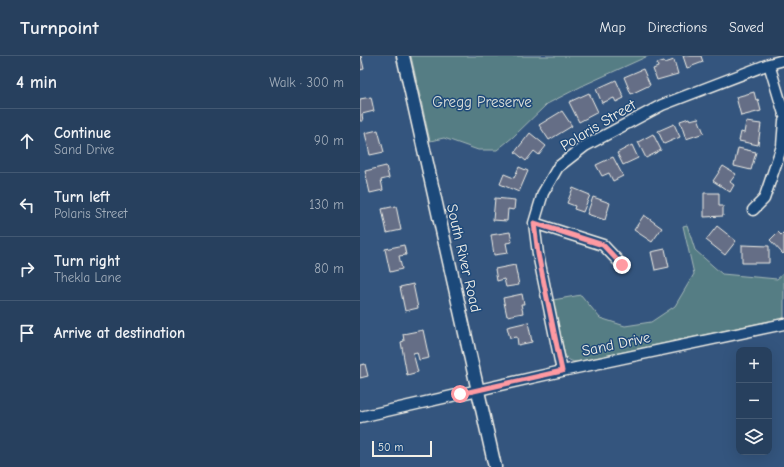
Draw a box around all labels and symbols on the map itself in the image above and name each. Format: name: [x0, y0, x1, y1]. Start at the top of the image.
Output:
park label: Gregg Preserve: [432, 93, 532, 111]
street label: Polaris Street: [557, 95, 640, 155]
street label: South River Road: [443, 202, 485, 314]
route end: [613, 256, 631, 274]
street label: Sand Drive: [580, 328, 652, 360]
route start: [451, 385, 469, 403]
scale bar: [372, 439, 432, 458]

